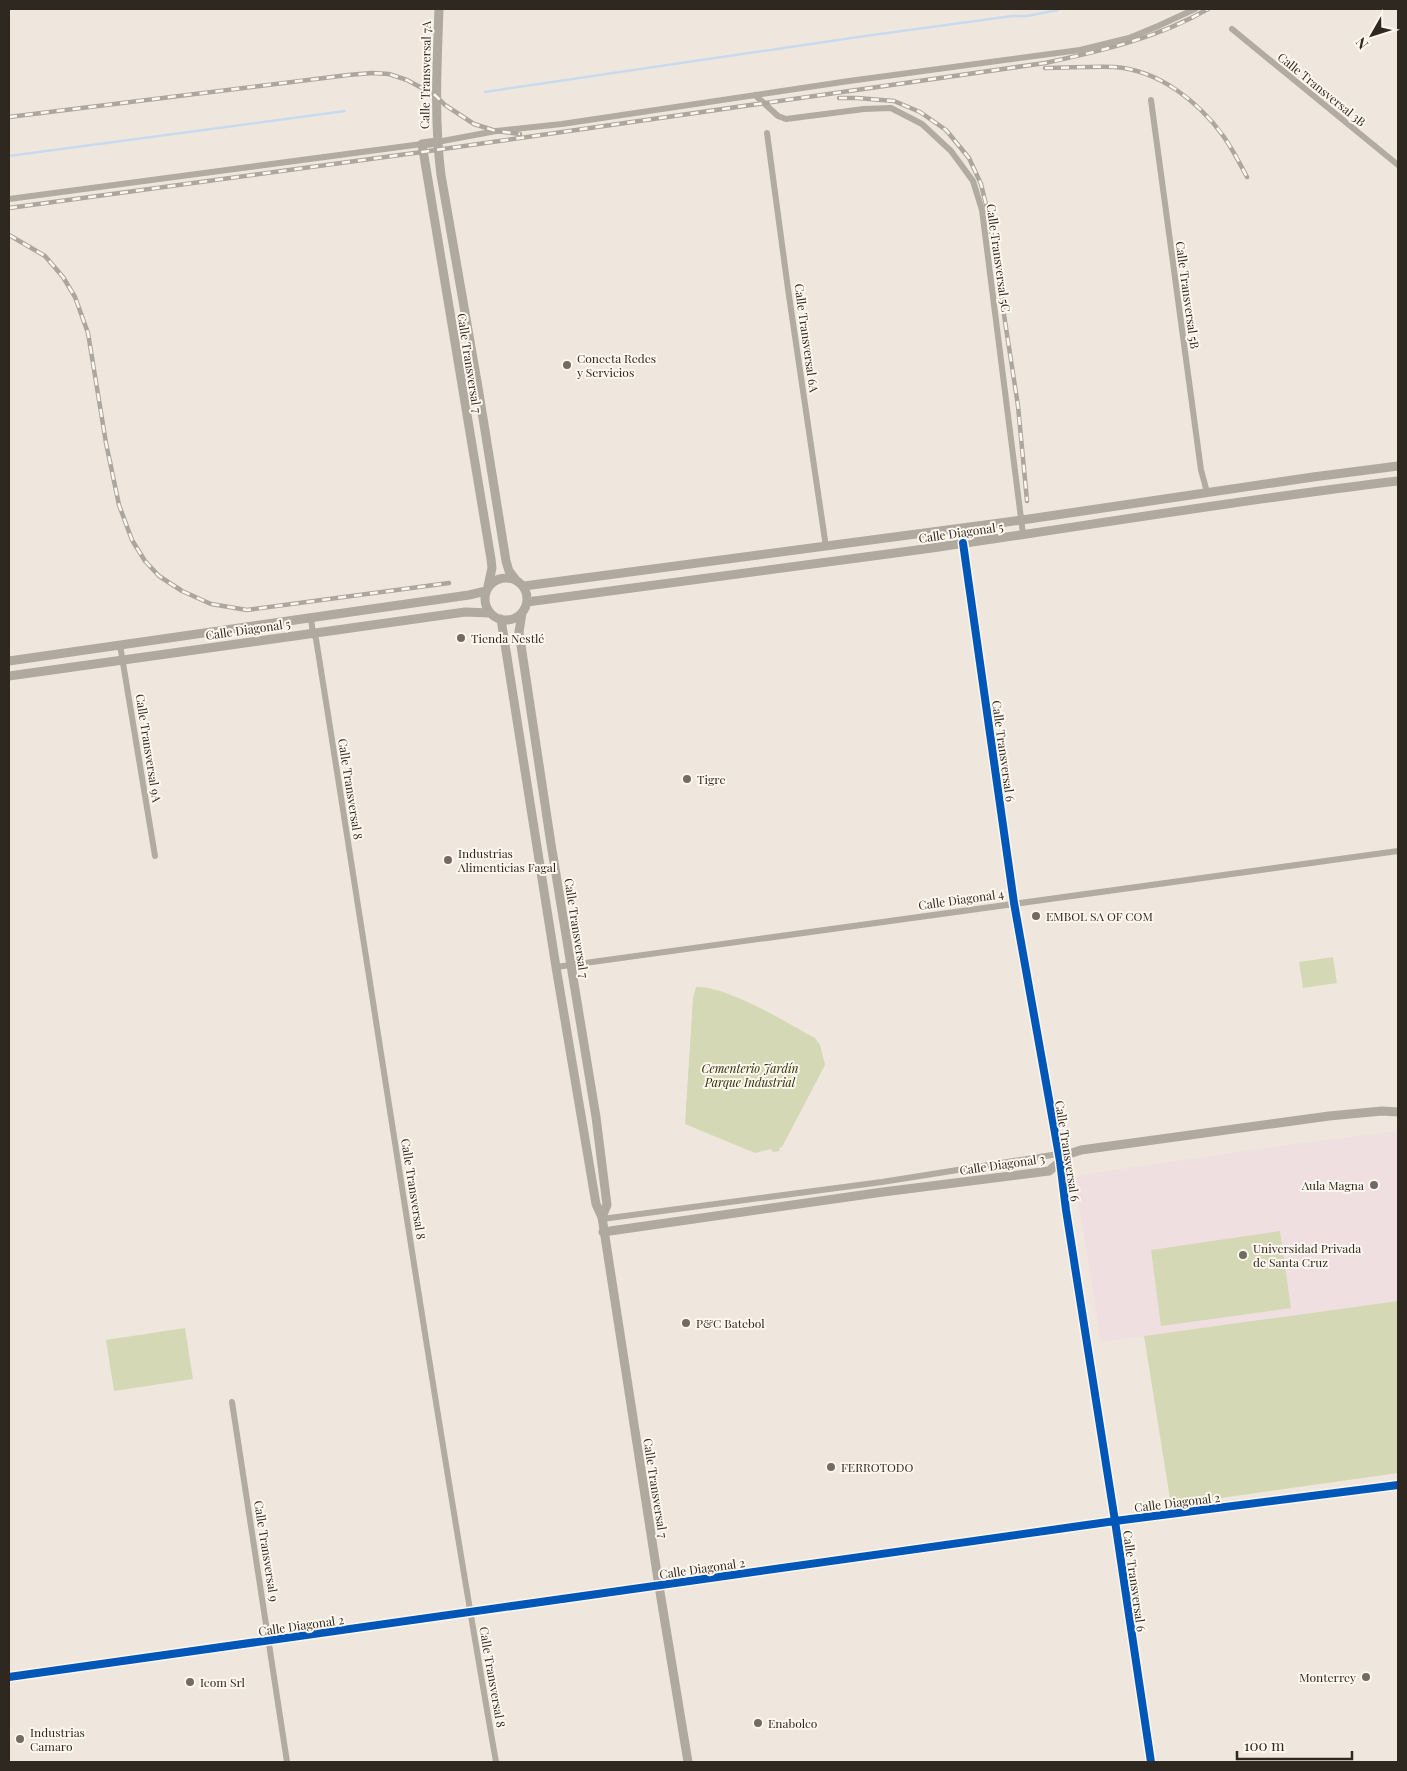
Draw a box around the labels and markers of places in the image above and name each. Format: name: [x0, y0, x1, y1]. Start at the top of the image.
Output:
place label: Conecta Redes y Servicios: [576, 350, 656, 380]
marker: Conecta Redes y Servicios: [561, 359, 573, 371]
place label: Tienda Nestlé: [471, 630, 544, 646]
marker: Tienda Nestlé: [455, 632, 467, 644]
place label: Tigre: [697, 771, 725, 787]
marker: Tigre: [681, 773, 693, 785]
place label: Industrias Alimenticias Fagal: [457, 845, 557, 875]
marker: Industrias Alimenticias Fagal: [442, 854, 454, 866]
place label: EMBOL SA OF COM: [1046, 908, 1153, 924]
marker: EMBOL SA OF COM: [1030, 910, 1042, 922]
place label: Aula Magna: [1301, 1177, 1364, 1193]
marker: Aula Magna: [1368, 1179, 1380, 1191]
place label: Universidad Privada de Santa Cruz: [1253, 1240, 1361, 1270]
marker: Universidad Privada de Santa Cruz: [1237, 1249, 1249, 1261]
place label: P&C Batebol: [696, 1315, 765, 1331]
marker: P&C Batebol: [680, 1317, 692, 1329]
place label: FERROTODO: [841, 1459, 914, 1475]
marker: FERROTODO: [825, 1461, 837, 1473]
place label: Monterrey: [1299, 1669, 1356, 1685]
marker: Monterrey: [1360, 1671, 1372, 1683]
place label: Icom Srl: [200, 1674, 245, 1690]
marker: Icom Srl: [184, 1676, 196, 1688]
place label: Enabolco: [768, 1715, 818, 1731]
marker: Enabolco: [752, 1717, 764, 1729]
place label: Industrias Camaro: [30, 1724, 85, 1754]
marker: Industrias Camaro: [14, 1733, 26, 1745]

